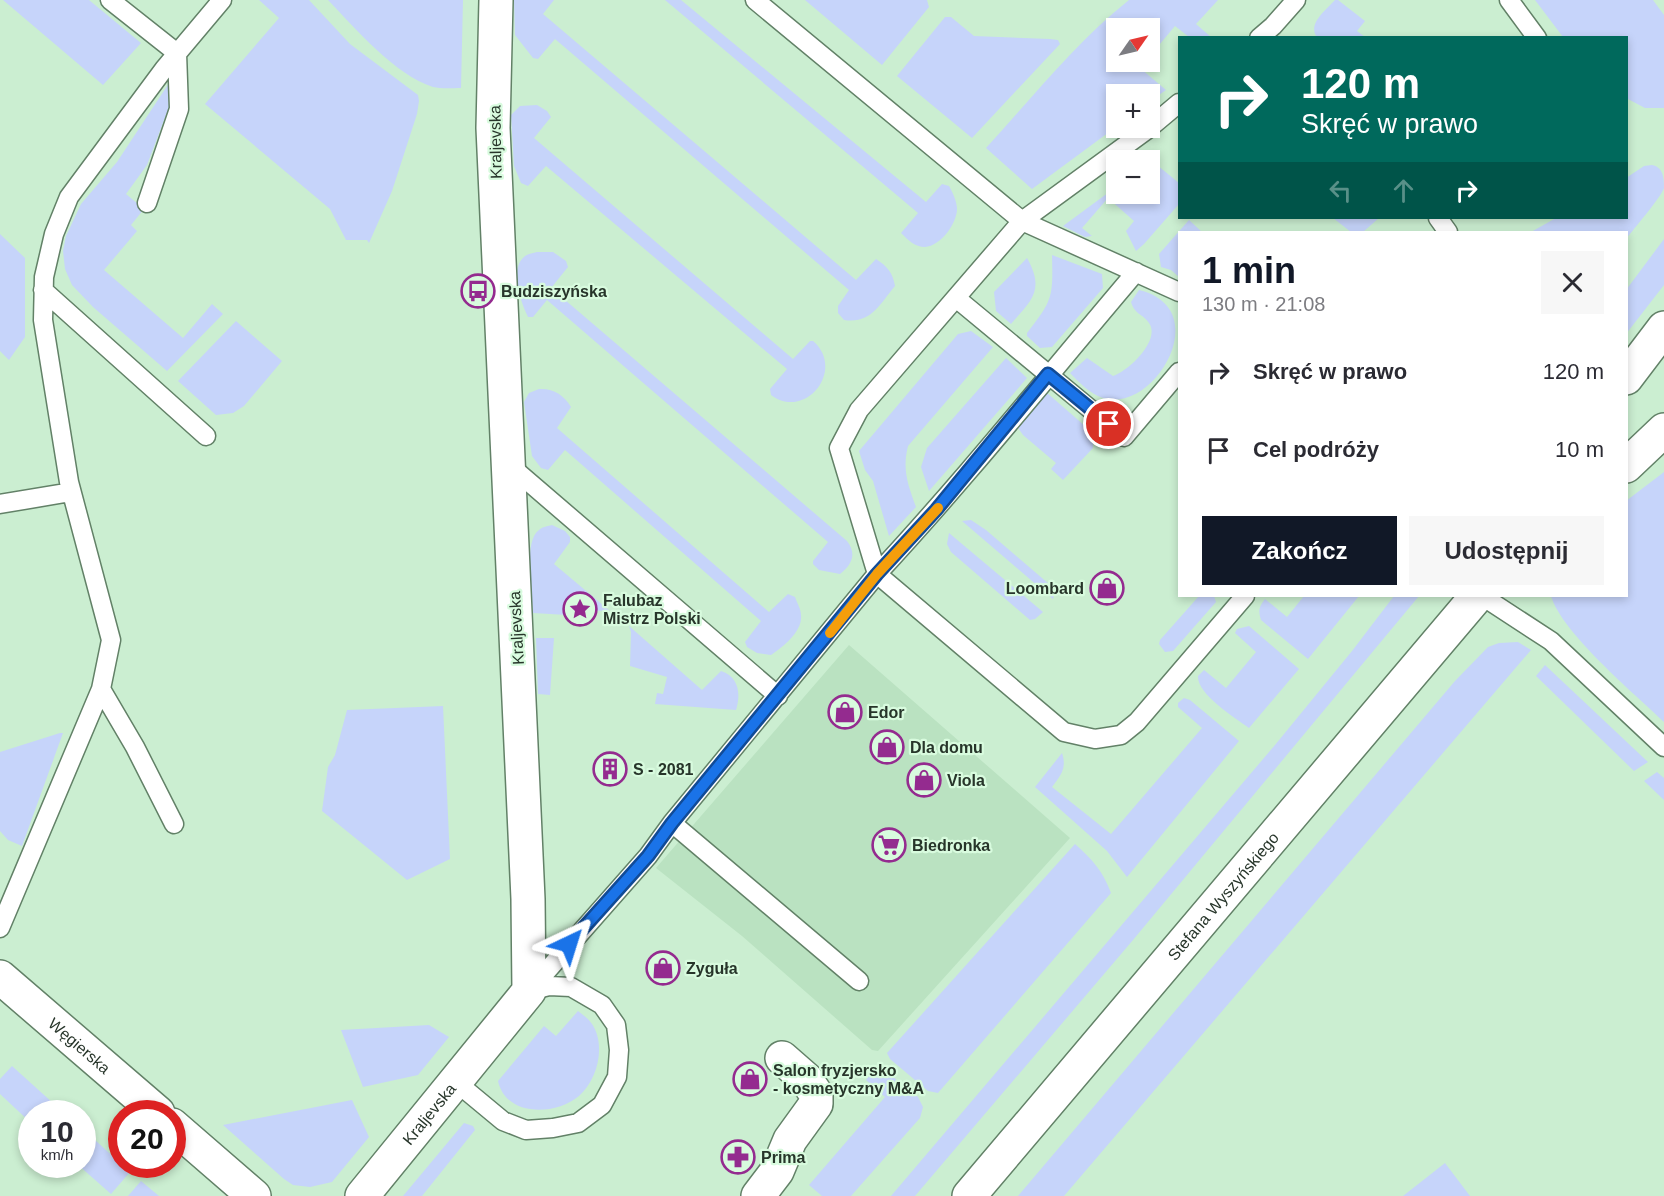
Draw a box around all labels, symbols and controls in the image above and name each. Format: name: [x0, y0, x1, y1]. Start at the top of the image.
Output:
north arrow: [1106, 18, 1160, 72]
map controls: [1106, 18, 1160, 204]
icon: right: [1202, 60, 1280, 138]
text: 120 m: [1301, 60, 1420, 107]
button: +: [1106, 84, 1160, 138]
street label: Kraljevska: [486, 105, 505, 179]
text: Skręć w prawo: [1301, 109, 1478, 139]
button: −: [1106, 150, 1160, 204]
icon: left: [1324, 174, 1357, 207]
icon: ahead: [1387, 174, 1420, 207]
icon: right: [1450, 174, 1483, 207]
text: 1 min: [1202, 250, 1296, 291]
button: close: [1541, 251, 1604, 314]
bus stop icon: Budziszyńska: [460, 273, 496, 309]
place label: Budziszyńska: [501, 283, 607, 300]
text: 130 m · 21:08: [1202, 293, 1325, 315]
icon: right: [1202, 356, 1235, 389]
text: Skręć w prawo: [1253, 359, 1407, 384]
text: 120 m: [1543, 359, 1604, 384]
pin: [1083, 398, 1134, 449]
icon: arrive: [1092, 407, 1125, 440]
icon: arrive: [1202, 434, 1235, 467]
text: Cel podróży: [1253, 437, 1379, 462]
text: 10 m: [1555, 437, 1604, 462]
button: Zakończ: [1202, 516, 1397, 585]
button: Udostępnij: [1409, 516, 1604, 585]
shop icon: Loombard: [1089, 570, 1125, 606]
place label: Loombard: [1006, 580, 1084, 597]
street label: Kraljevska: [506, 591, 527, 665]
place icon: Falubaz Mistrz Polski: [562, 591, 598, 627]
place label: Falubaz Mistrz Polski: [603, 592, 701, 627]
shop icon: Edor: [827, 694, 863, 730]
place label: Edor: [868, 704, 904, 721]
shop icon: Dla domu: [869, 729, 905, 765]
place label: Dla domu: [910, 739, 983, 756]
building icon: S - 2081: [592, 751, 628, 787]
place label: S - 2081: [633, 761, 694, 778]
shop icon: Viola: [906, 762, 942, 798]
place label: Viola: [947, 772, 985, 789]
supermarket icon: Biedronka: [871, 827, 907, 863]
street label: Stefana Wyszyńskiego: [1165, 829, 1282, 964]
place label: Biedronka: [912, 837, 990, 854]
position arrow: [537, 912, 601, 976]
shop icon: Zyguła: [645, 950, 681, 986]
place label: Zyguła: [686, 960, 738, 977]
street label: Węgierska: [45, 1015, 114, 1077]
shop icon: Salon fryzjersko - kosmetyczny M&A: [732, 1061, 768, 1097]
place label: Salon fryzjersko - kosmetyczny M&A: [773, 1062, 925, 1097]
street label: Kraljevska: [399, 1080, 459, 1148]
speed limit sign: 20: [108, 1100, 186, 1178]
text: 10: [40, 1115, 74, 1148]
pharmacy icon: Prima: [720, 1139, 756, 1175]
text: km/h: [41, 1146, 73, 1163]
place label: Prima: [761, 1149, 806, 1166]

